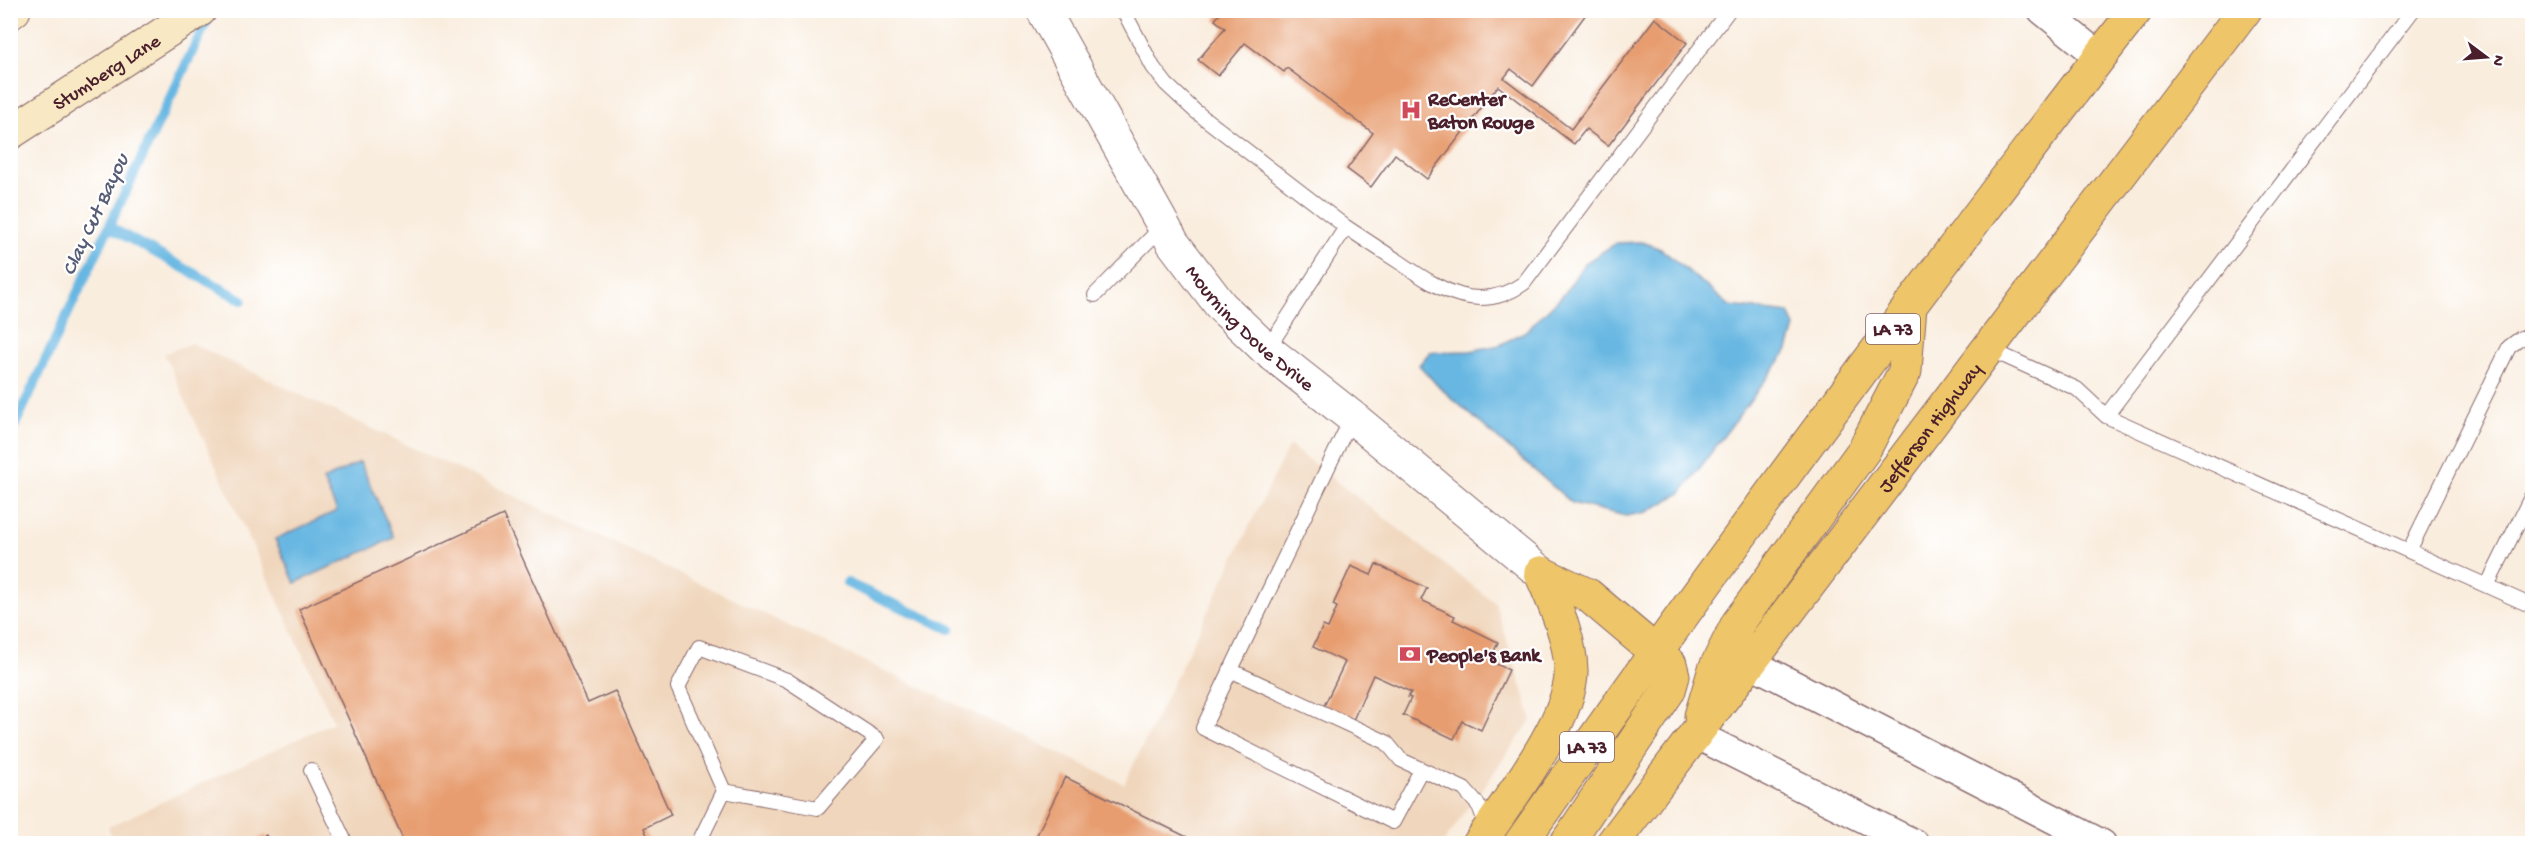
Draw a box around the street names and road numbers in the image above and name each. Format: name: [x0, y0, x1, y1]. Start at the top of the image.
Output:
street label: Stumberg Lane: [50, 30, 166, 117]
street label: Mourning Dove Drive: [1179, 262, 1318, 398]
road number: LA 73: [1866, 314, 1920, 344]
street label: Jefferson Highway: [1875, 359, 1988, 498]
road number: LA 73: [1560, 732, 1614, 762]

